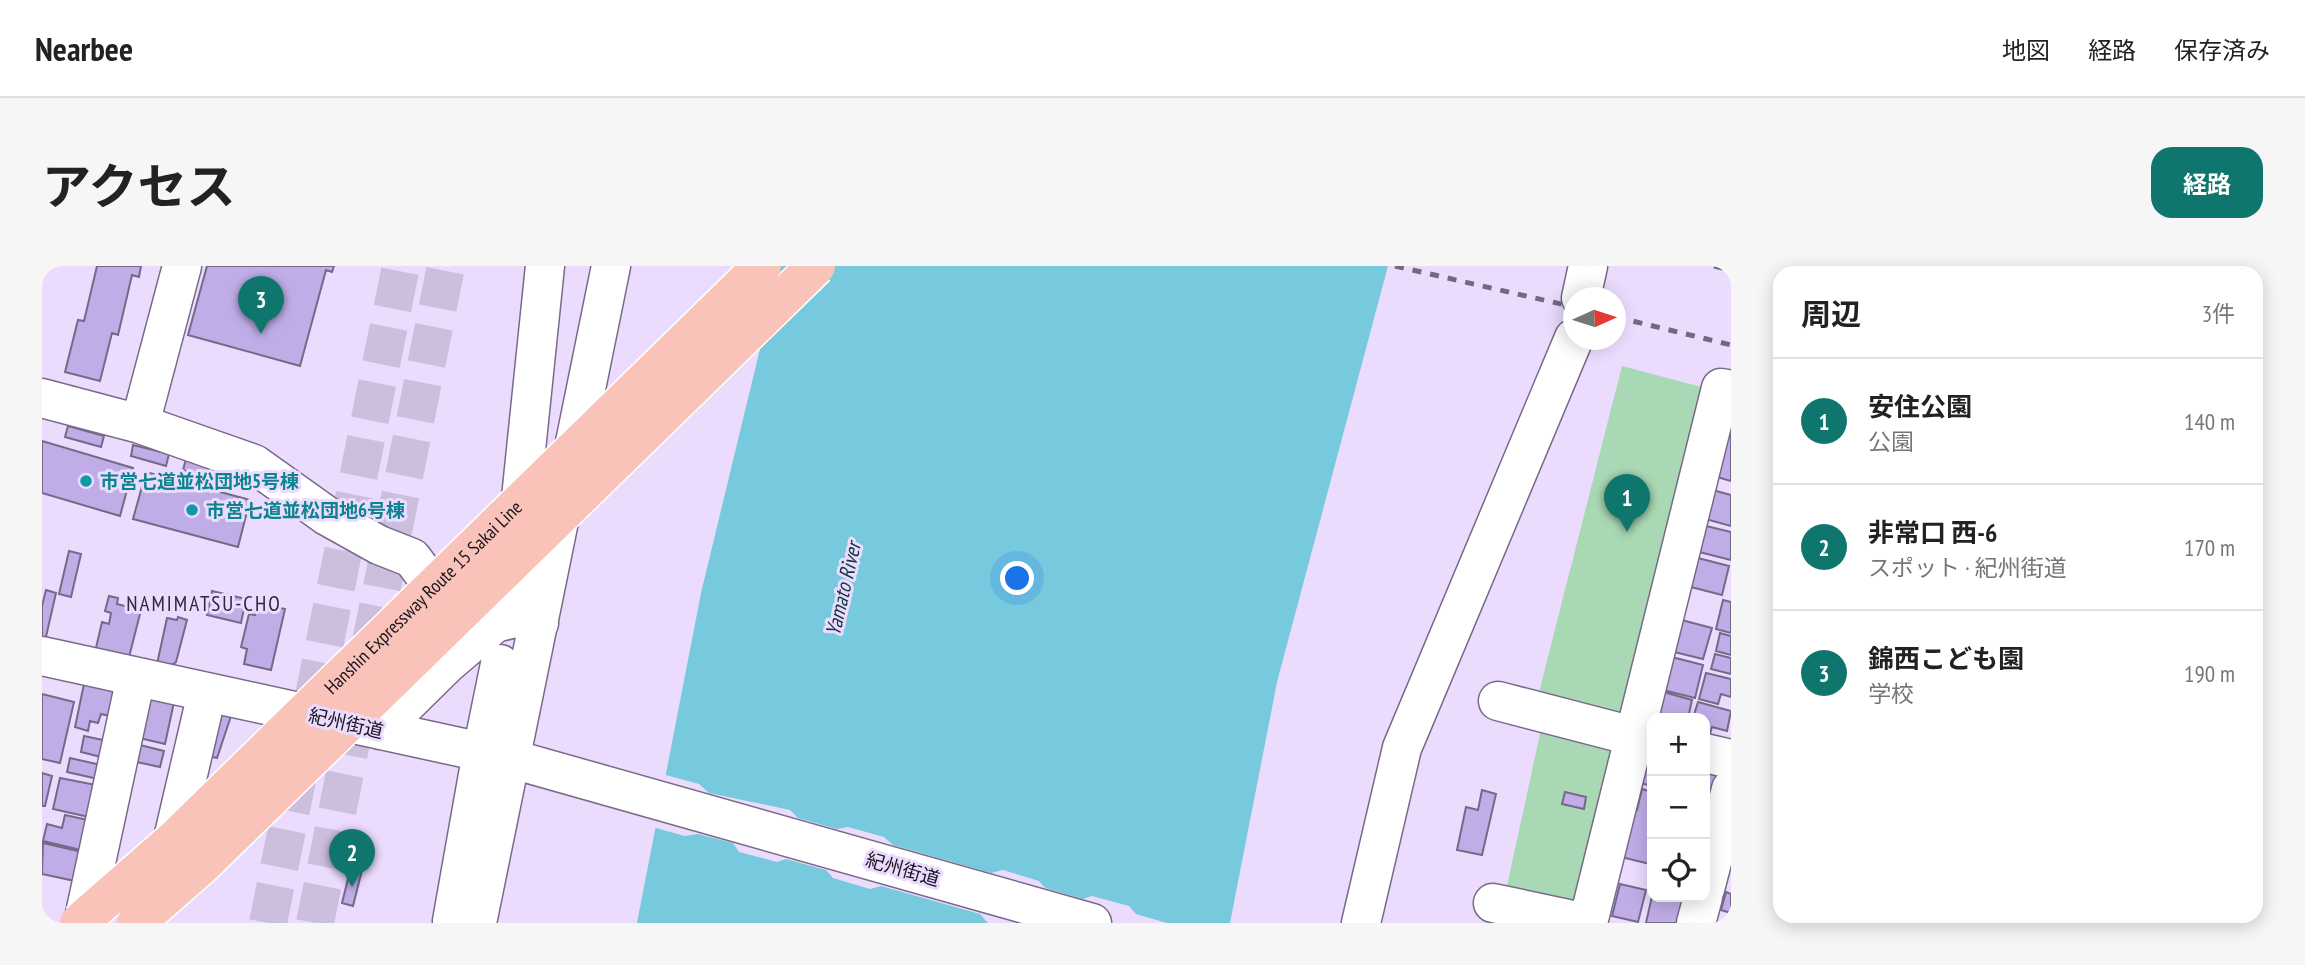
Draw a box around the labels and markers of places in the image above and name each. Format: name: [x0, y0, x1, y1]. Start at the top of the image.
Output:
pin: 3: [238, 276, 284, 334]
place label: 市営七道並松団地5号棟: [100, 469, 299, 493]
marker: 市営七道並松団地5号棟: [78, 473, 94, 489]
pin: 1: [1604, 474, 1650, 532]
place label: 市営七道並松団地6号棟: [206, 498, 405, 522]
marker: 市営七道並松団地6号棟: [184, 502, 200, 518]
pin: 2: [329, 829, 375, 887]

